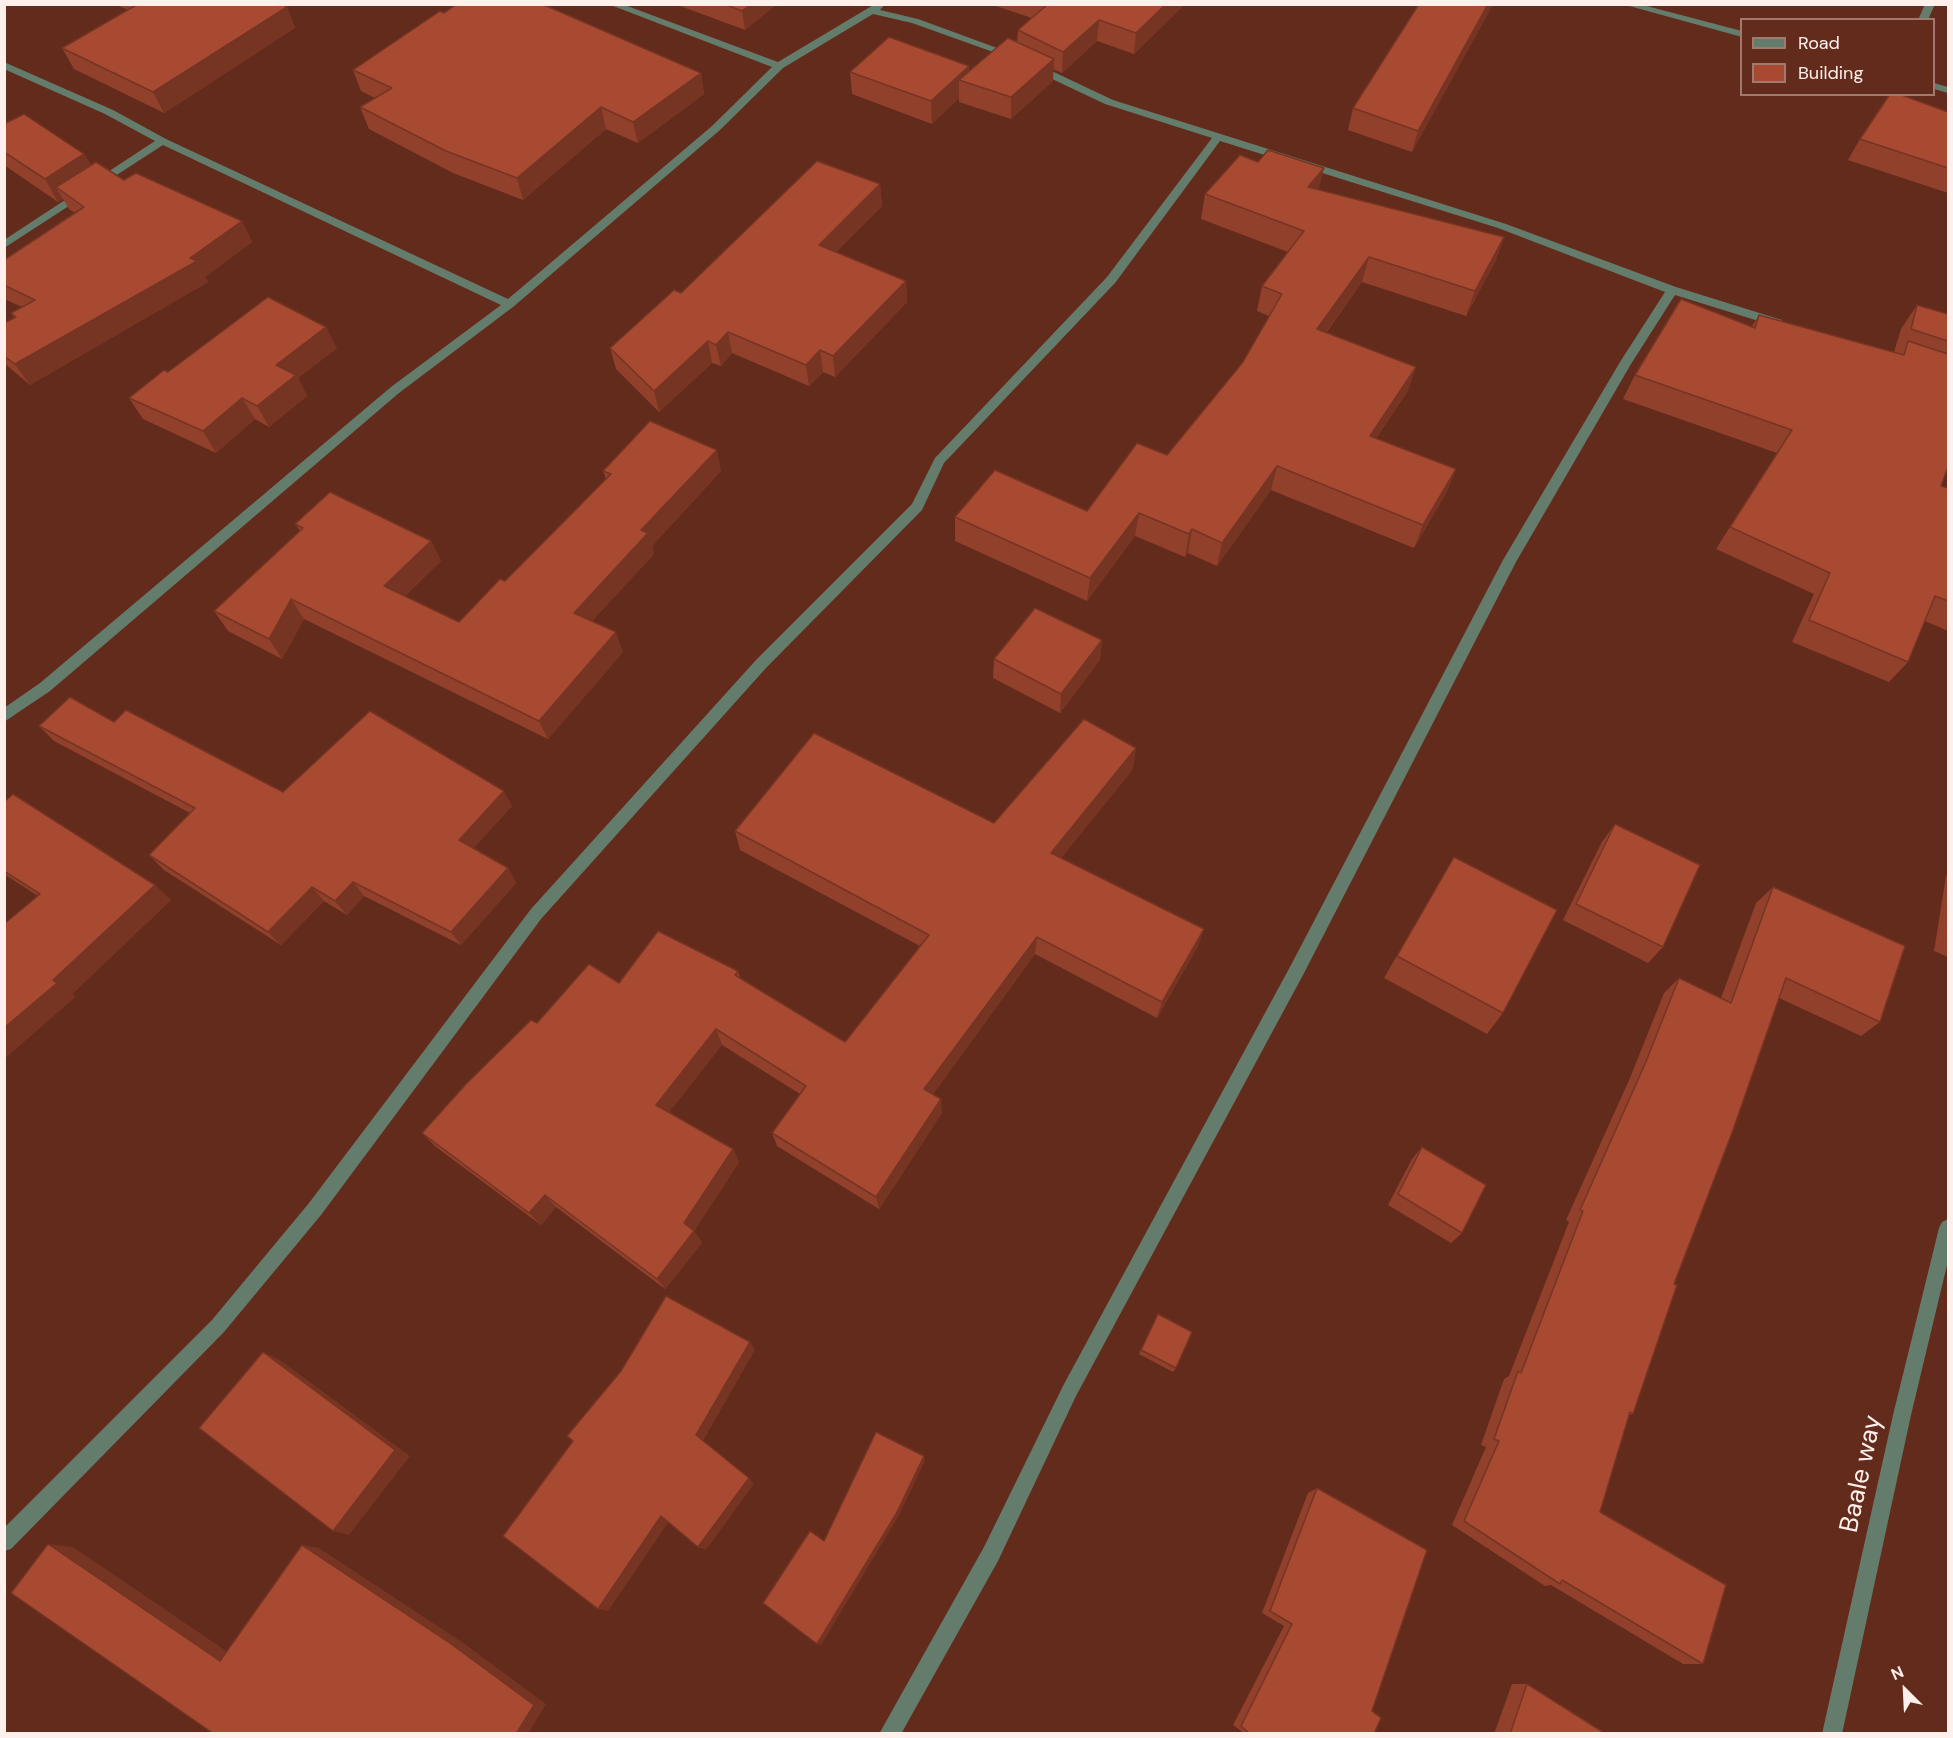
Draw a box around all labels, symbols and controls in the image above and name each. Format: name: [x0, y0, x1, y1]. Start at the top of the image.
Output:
legend: [1740, 18, 1935, 96]
text: Road: [1798, 31, 1840, 55]
text: Building: [1798, 61, 1863, 85]
street label: Baale way: [1834, 1413, 1890, 1535]
north arrow: [1875, 1660, 1935, 1720]
text: N: [1888, 1661, 1907, 1685]

